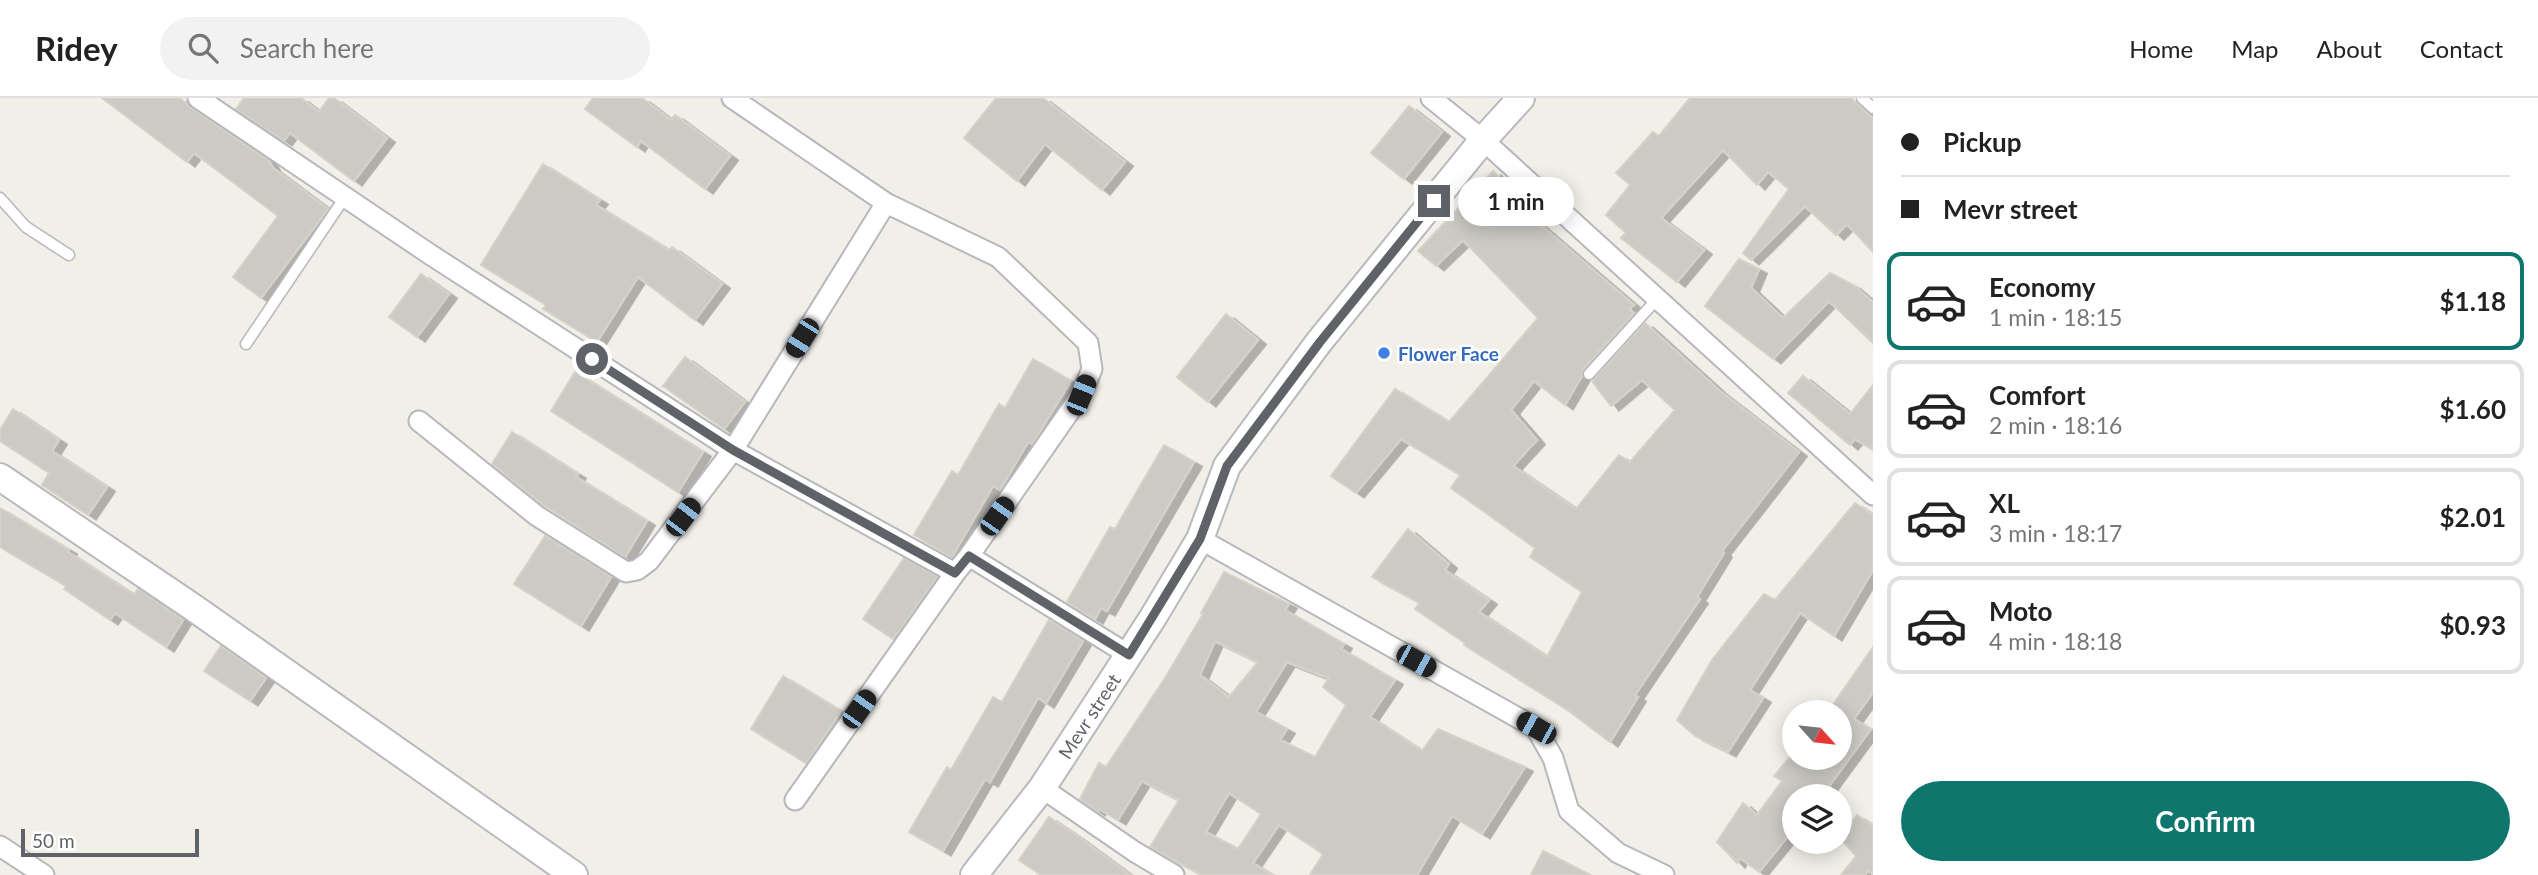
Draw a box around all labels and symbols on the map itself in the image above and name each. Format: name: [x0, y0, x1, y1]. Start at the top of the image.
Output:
callout: 1 min: [1458, 176, 1574, 226]
route end: [1418, 185, 1450, 217]
car: [782, 315, 823, 361]
place label: Flower Face: [1398, 342, 1499, 365]
route start: [576, 343, 608, 375]
marker: Flower Face: [1376, 345, 1392, 361]
car: [1064, 372, 1099, 418]
car: [977, 493, 1018, 539]
car: [662, 494, 705, 540]
car: [1393, 642, 1440, 680]
street label: Mevr street: [1053, 669, 1125, 763]
car: [839, 686, 880, 732]
north arrow: [1782, 700, 1852, 770]
car: [1513, 709, 1560, 747]
scale bar: [21, 826, 200, 858]

